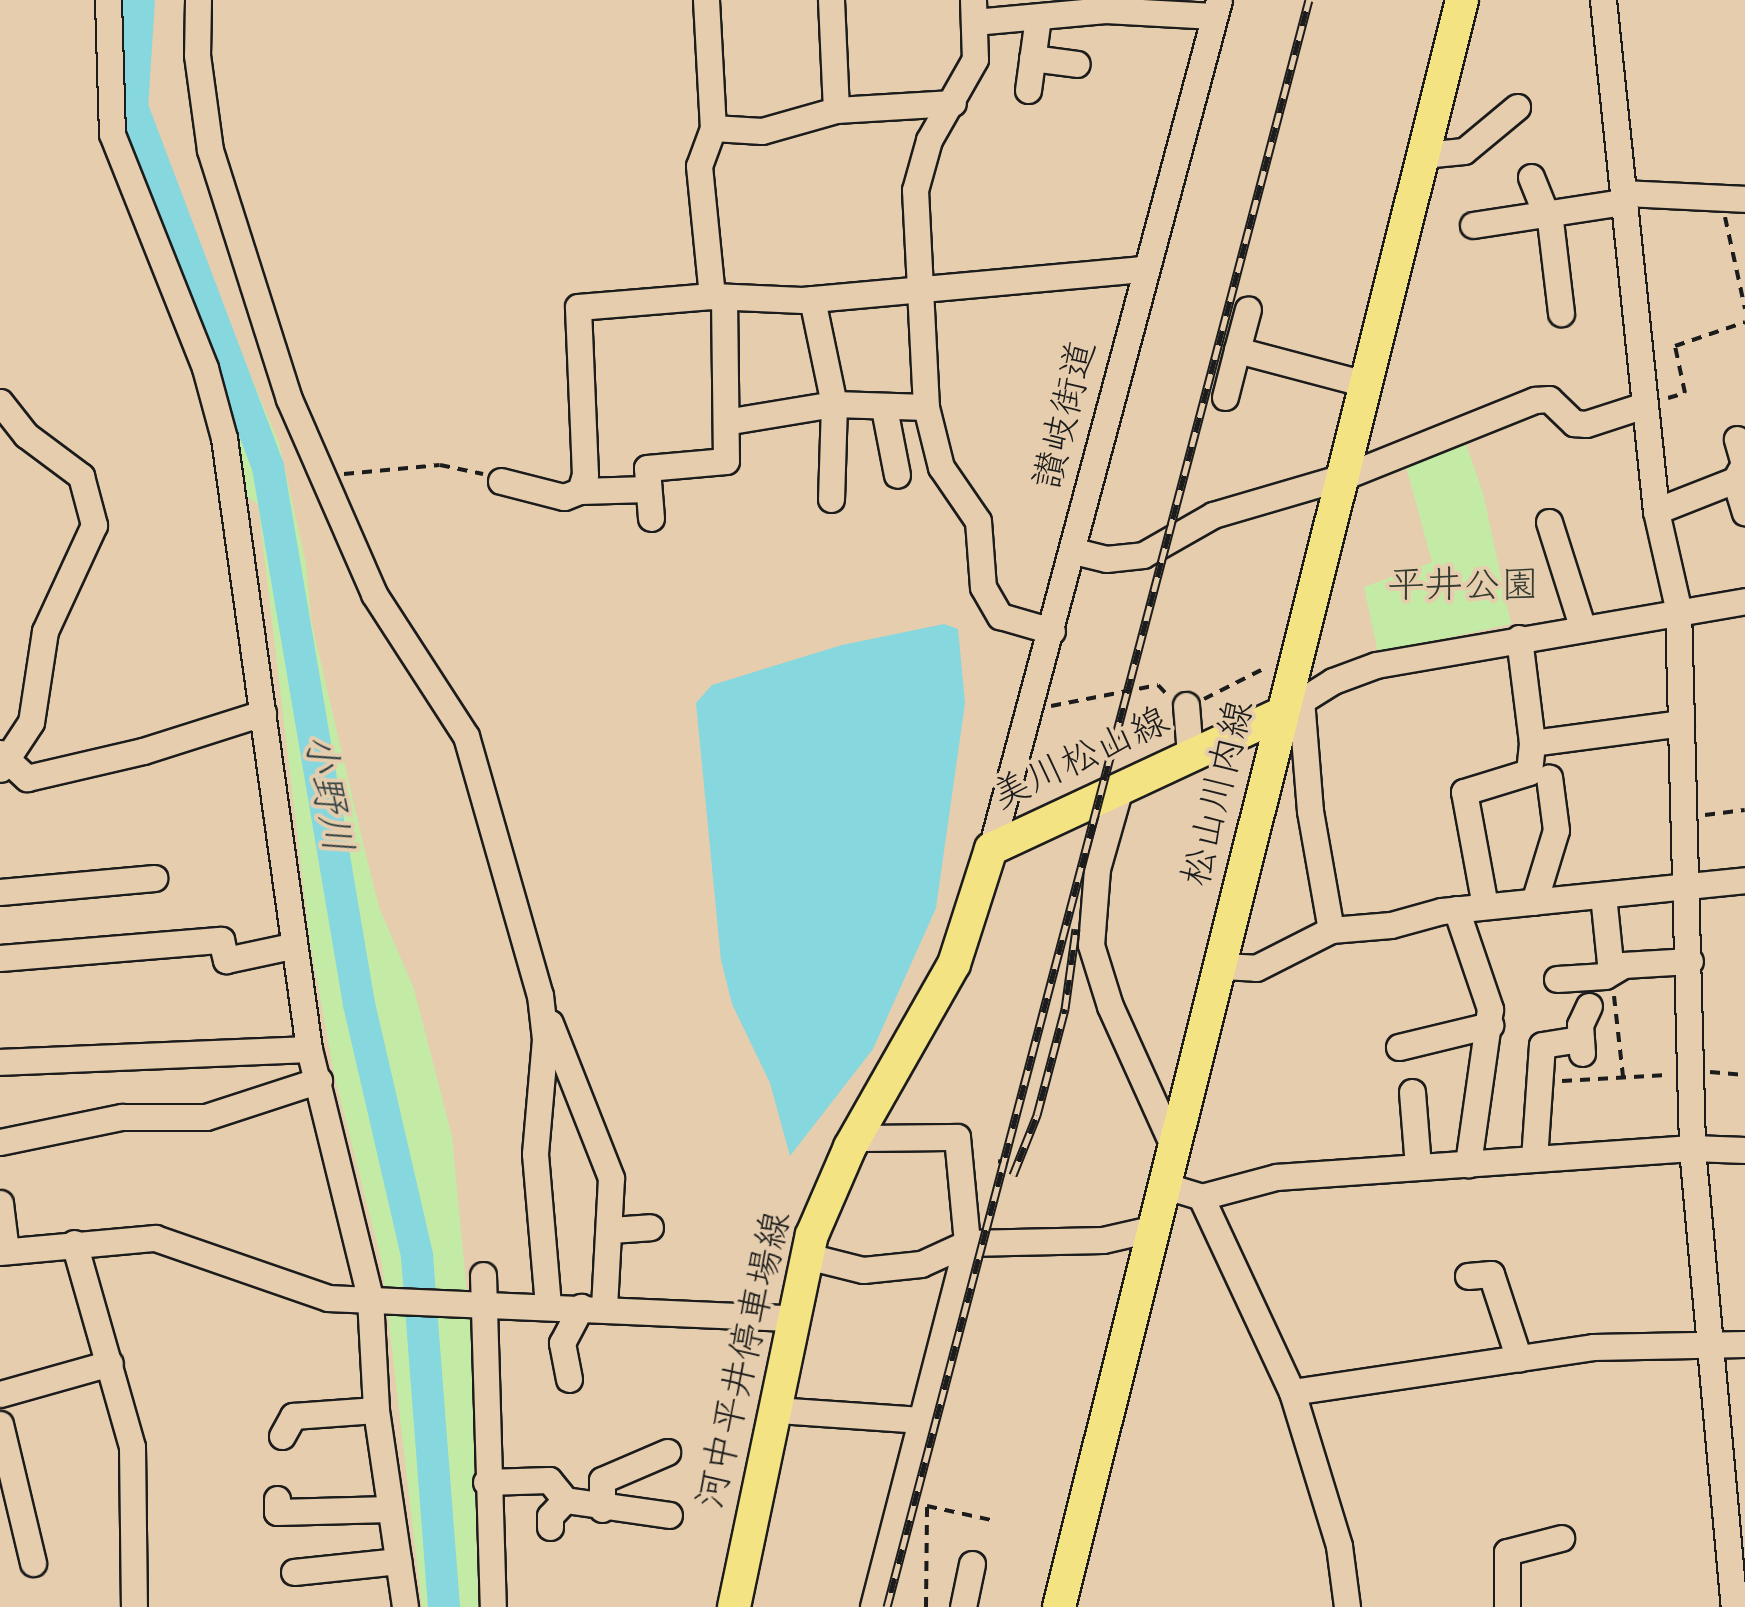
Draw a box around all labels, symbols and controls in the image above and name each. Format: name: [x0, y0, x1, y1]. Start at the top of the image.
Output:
street label: 讃岐街道: [1028, 337, 1110, 495]
park label: 平井公園: [1387, 567, 1539, 613]
street label: 松山川内線: [1177, 696, 1267, 892]
street label: 美川松山線: [986, 701, 1178, 823]
water label: 小野川: [289, 731, 357, 857]
street label: 河中平井停車場線: [692, 1208, 804, 1514]

